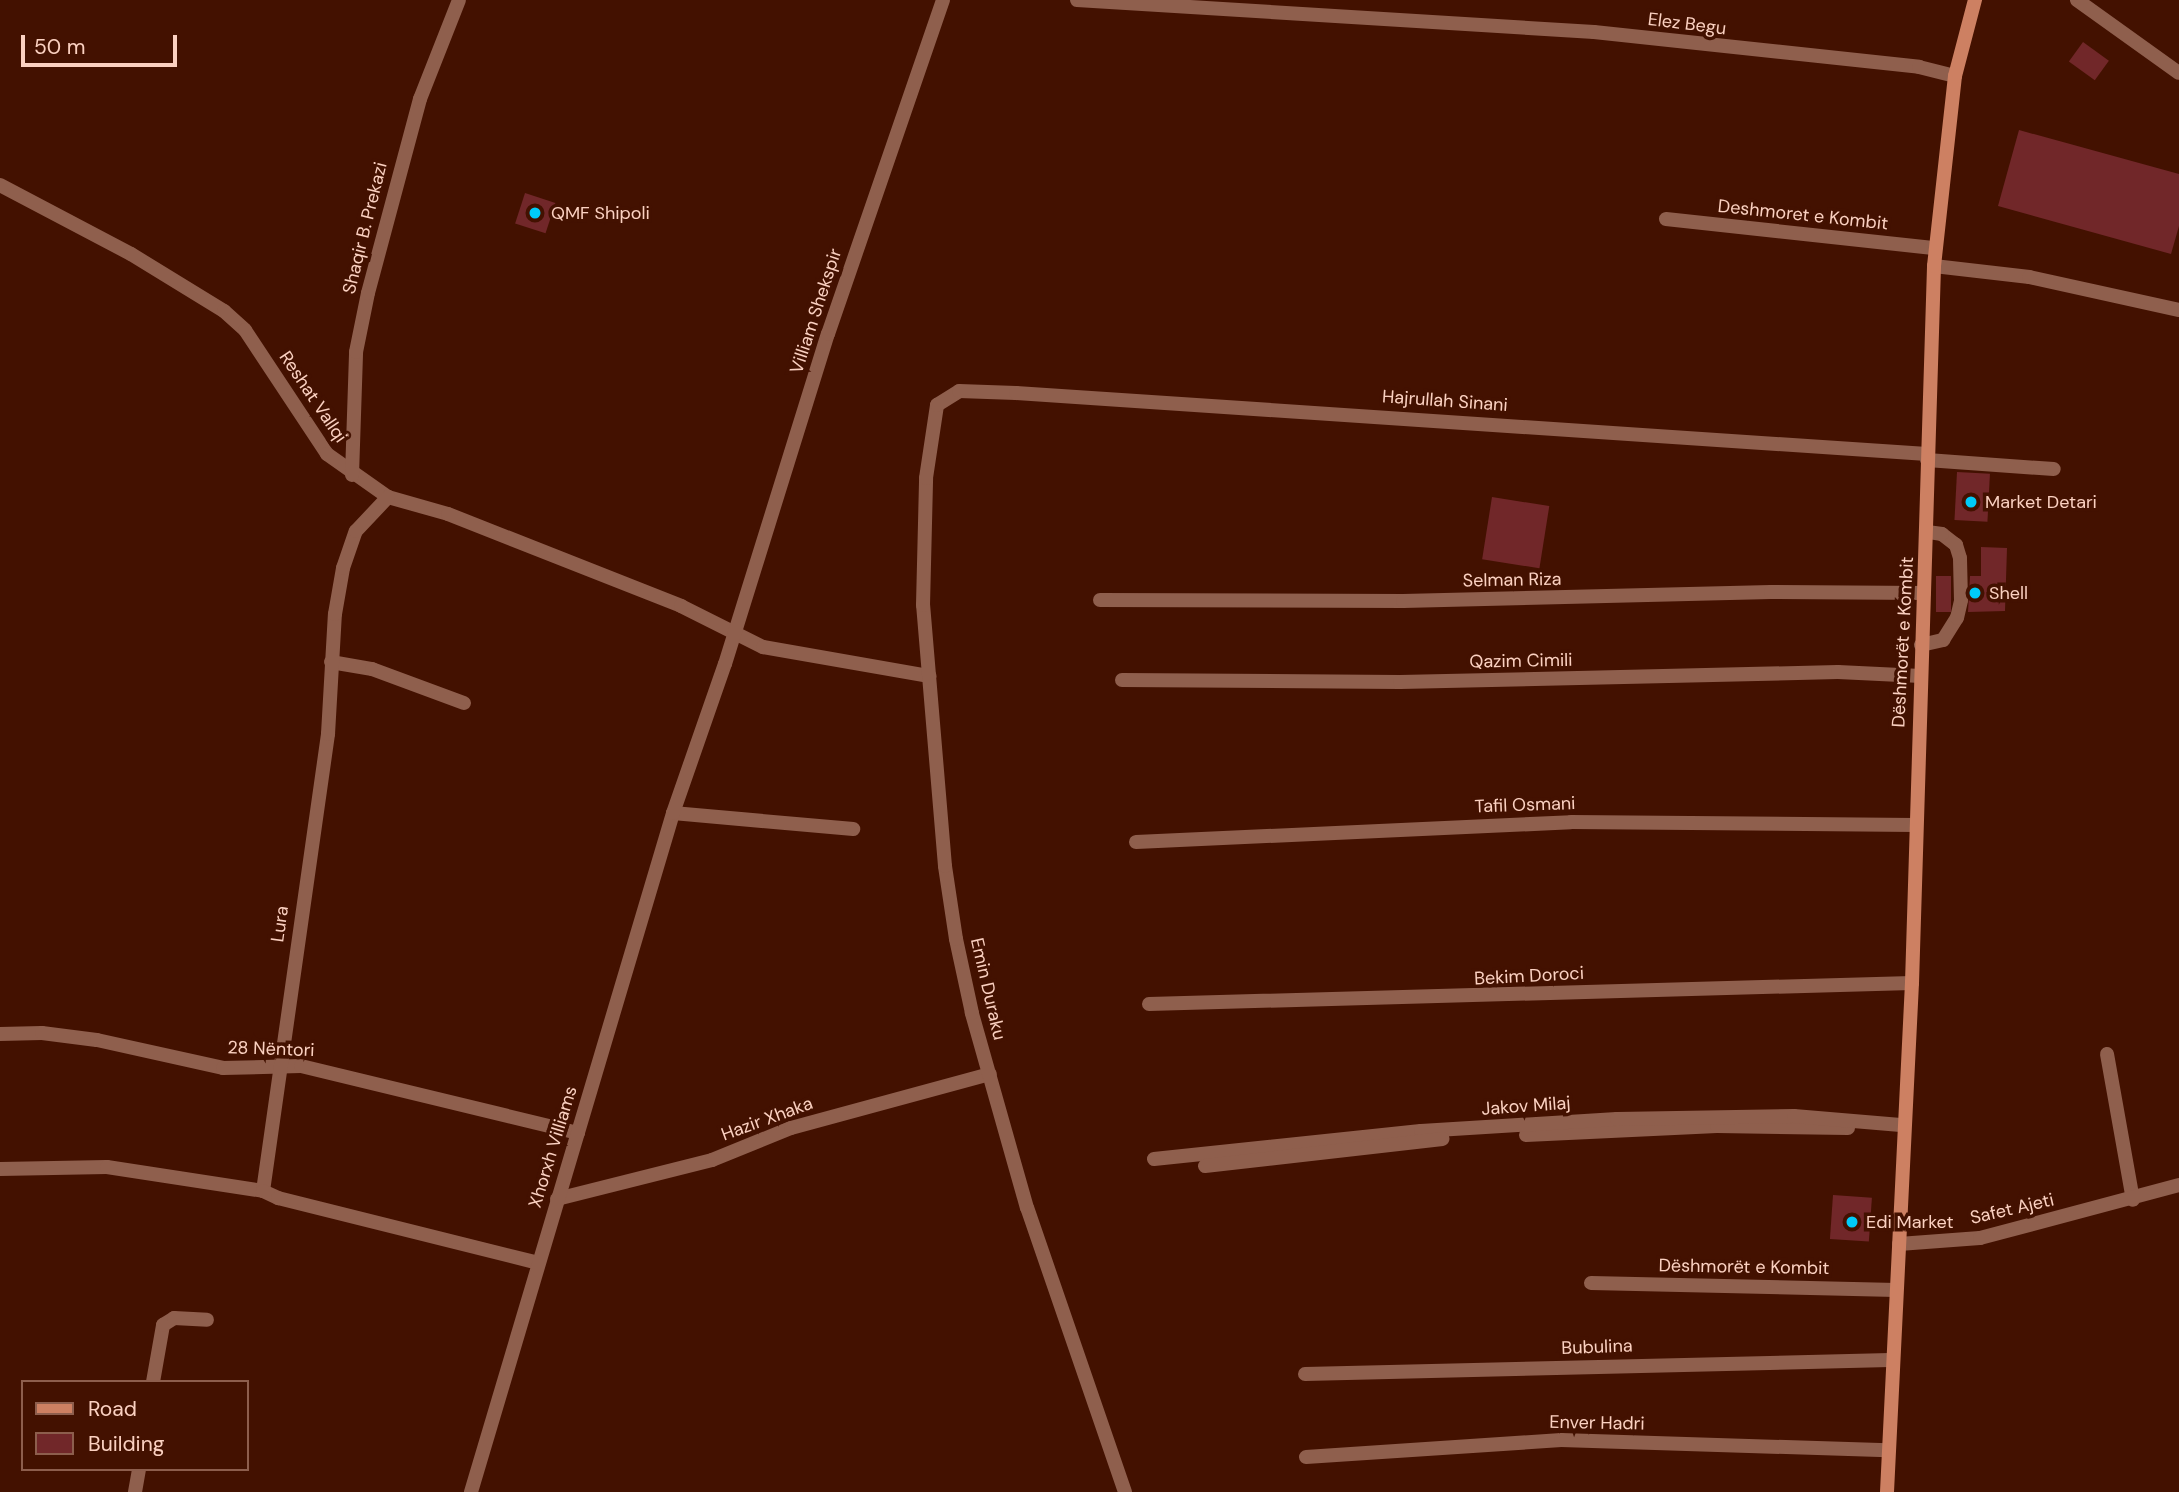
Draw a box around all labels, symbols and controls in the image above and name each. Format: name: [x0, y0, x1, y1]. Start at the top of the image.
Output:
street label: Elez Begu: [1647, 8, 1727, 40]
scale bar: [24, 21, 180, 65]
text: 50 m: [34, 33, 85, 61]
street label: Shaqir B. Prekazi: [338, 160, 392, 296]
street label: Deshmoret e Kombit: [1717, 195, 1889, 235]
place label: QMF Shipoli: [551, 202, 650, 224]
marker: QMF Shipoli: [525, 203, 545, 223]
street label: Villiam Shekspir: [786, 246, 846, 376]
street label: Reshat Vallqi: [275, 347, 351, 447]
street label: Hajrullah Sinani: [1381, 386, 1509, 416]
place label: Market Detari: [1985, 491, 2097, 513]
marker: Market Detari: [1963, 494, 1979, 510]
street label: Dëshmorët e Kombit: [1888, 556, 1918, 728]
street label: Selman Riza: [1462, 568, 1562, 592]
place label: Shell: [1989, 582, 2028, 604]
marker: Shell: [1967, 585, 1983, 601]
street label: Qazim Cimili: [1469, 649, 1573, 673]
street label: Tafil Osmani: [1474, 792, 1576, 818]
street label: Lura: [267, 905, 293, 943]
street label: Emin Duraku: [966, 936, 1010, 1042]
street label: Bekim Doroci: [1474, 962, 1584, 990]
street label: 28 Nëntori: [227, 1037, 315, 1061]
street label: Xhorxh Villiams: [524, 1084, 582, 1210]
street label: Hazir Xhaka: [718, 1092, 816, 1146]
street label: Jakov Milaj: [1481, 1092, 1571, 1120]
street label: Safet Ajeti: [1968, 1189, 2056, 1229]
place label: Edi Market: [1866, 1211, 1954, 1233]
marker: Edi Market: [1844, 1214, 1860, 1230]
street label: Dëshmorët e Kombit: [1658, 1255, 1830, 1279]
street label: Bubulina: [1561, 1335, 1633, 1359]
legend: [21, 1380, 248, 1471]
text: Road: [88, 1395, 137, 1423]
street label: Enver Hadri: [1549, 1411, 1645, 1435]
text: Building: [88, 1430, 164, 1458]

